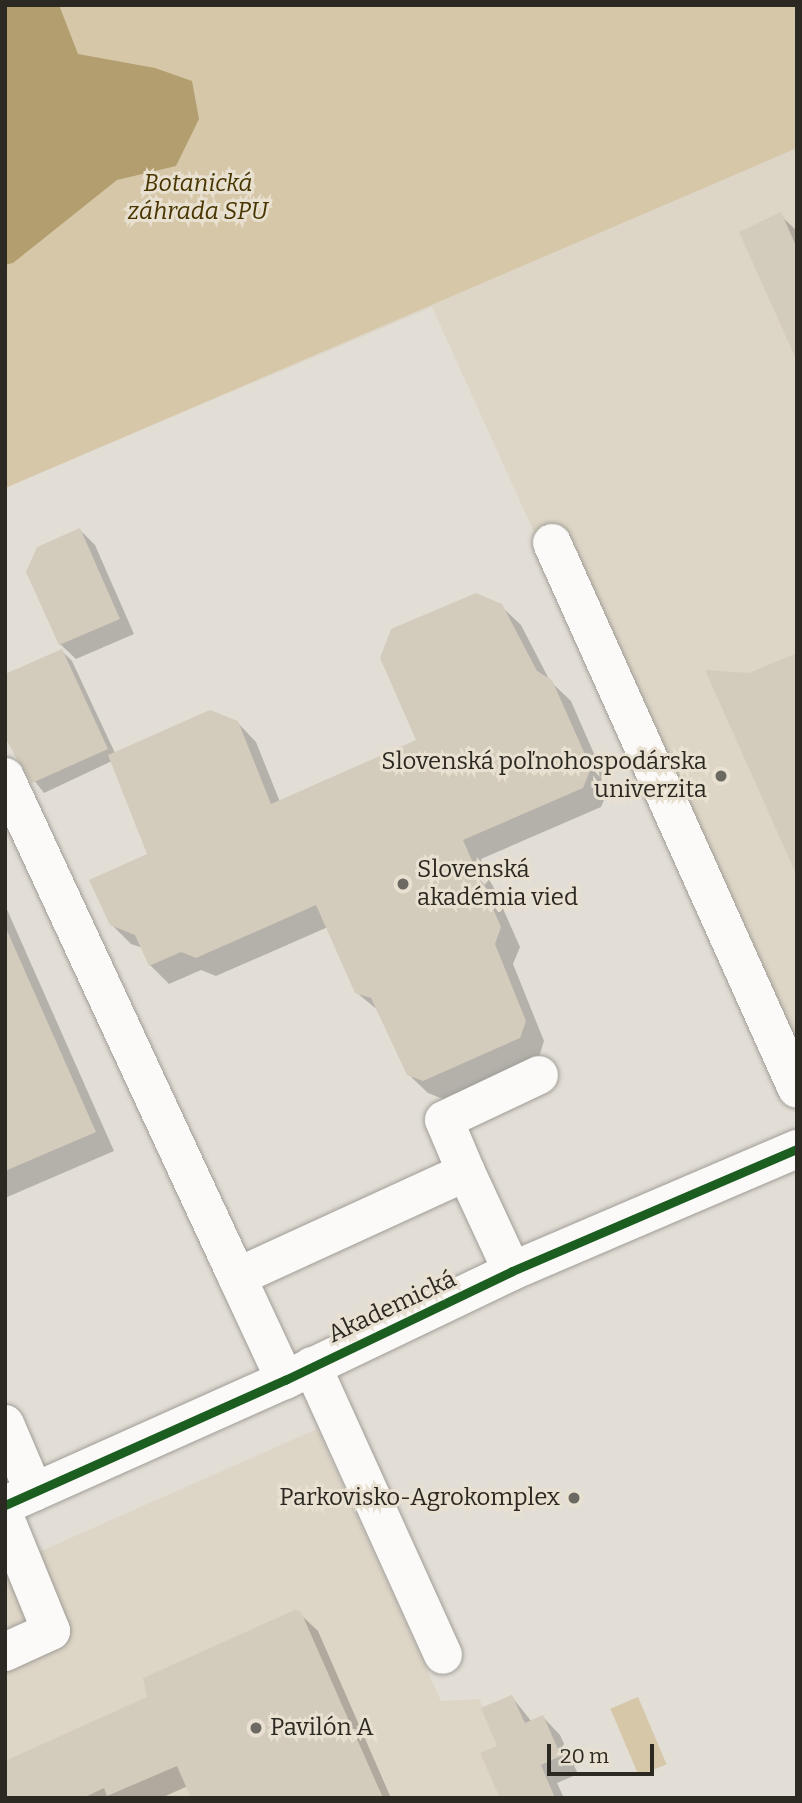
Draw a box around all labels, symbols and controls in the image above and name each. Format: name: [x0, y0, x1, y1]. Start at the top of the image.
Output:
park label: Botanická záhrada SPU: [128, 170, 268, 226]
place label: Slovenská poľnohospodárska univerzita: [381, 748, 707, 804]
marker: Slovenská poľnohospodárska univerzita: [713, 768, 729, 784]
place label: Slovenská akadémia vied: [417, 856, 578, 912]
marker: Slovenská akadémia vied: [395, 876, 411, 892]
street label: Akademická: [323, 1265, 461, 1349]
place label: Parkovisko-Agrokomplex: [279, 1484, 560, 1512]
marker: Parkovisko-Agrokomplex: [566, 1490, 582, 1506]
place label: Pavilón A: [270, 1714, 374, 1742]
marker: Pavilón A: [248, 1720, 264, 1736]
scale bar: [550, 1730, 657, 1774]
text: 20 m: [560, 1743, 609, 1769]

